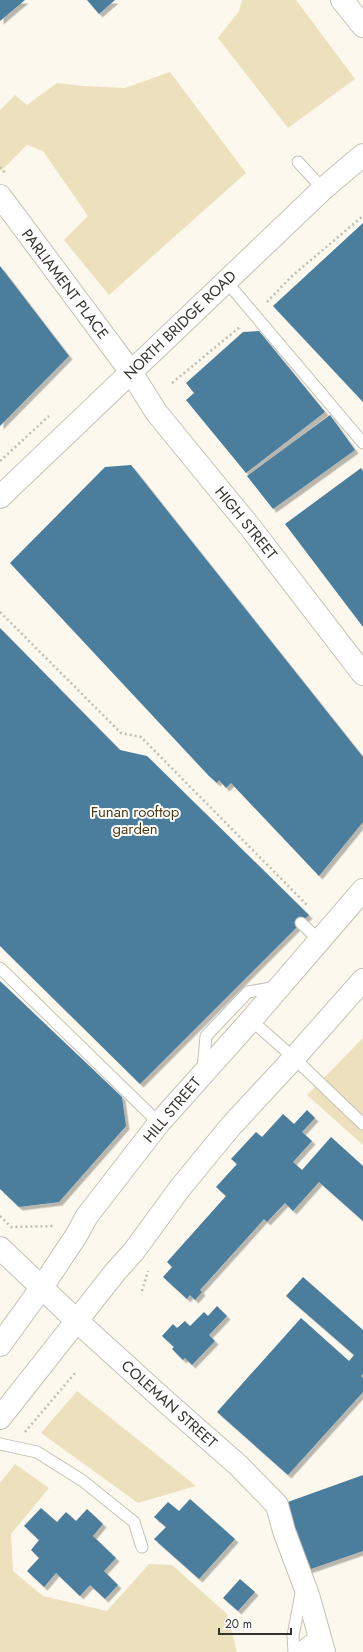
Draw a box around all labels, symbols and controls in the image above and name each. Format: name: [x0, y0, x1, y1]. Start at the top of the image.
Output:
street label: PARLIAMENT PLACE: [16, 224, 114, 344]
street label: NORTH BRIDGE ROAD: [119, 265, 241, 385]
street label: HIGH STREET: [210, 482, 282, 564]
park label: Funan rooftop garden: [91, 801, 180, 840]
street label: HILL STREET: [138, 1072, 206, 1148]
street label: COLEMAN STREET: [116, 1355, 222, 1453]
scale bar: [219, 1610, 291, 1636]
text: 20 m: [225, 1615, 252, 1633]

